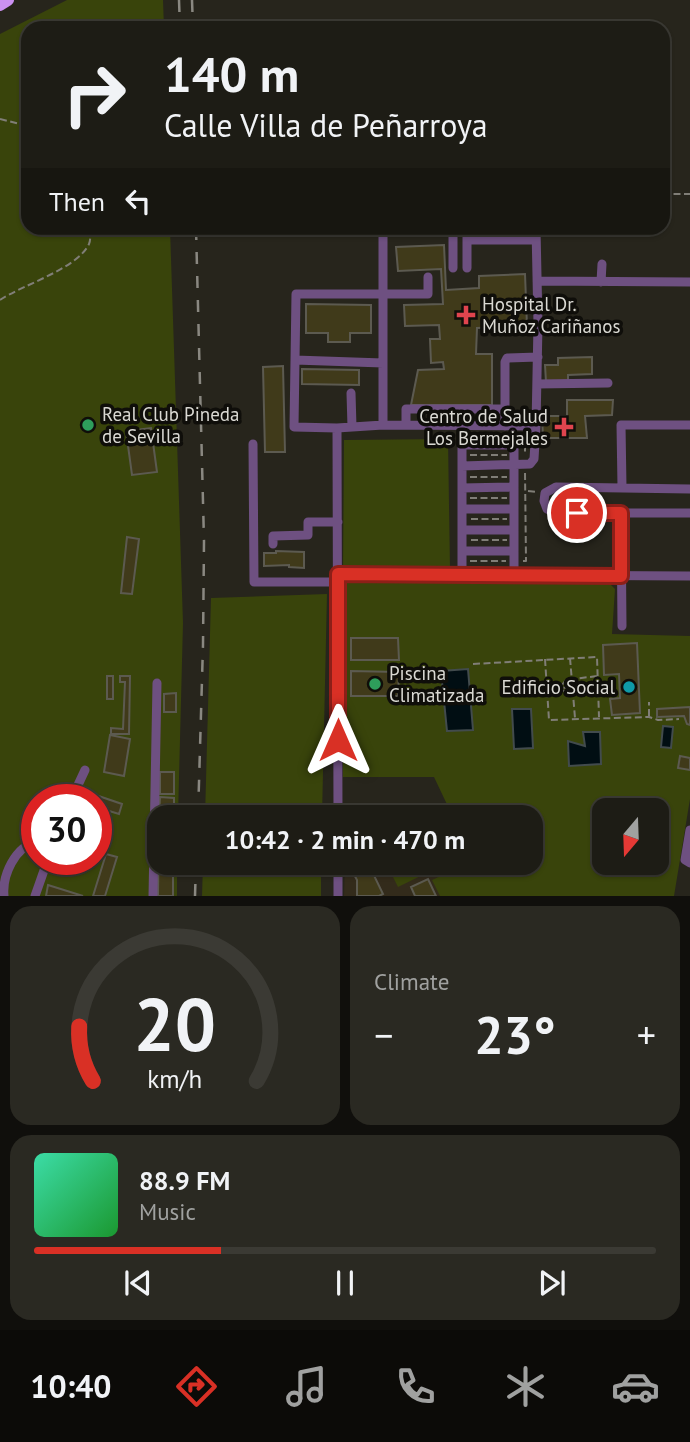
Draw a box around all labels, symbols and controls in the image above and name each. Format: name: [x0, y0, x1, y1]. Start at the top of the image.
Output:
text: 140 m: [164, 42, 299, 106]
icon: right: [49, 49, 140, 140]
text: Calle Villa de Peñarroya: [164, 104, 488, 146]
icon: left: [119, 182, 157, 220]
text: Then: [49, 185, 105, 218]
place label: Hospital Dr. Muñoz Cariñanos: [482, 292, 620, 338]
marker: Hospital Dr. Muñoz Cariñanos: [456, 305, 476, 325]
place label: Real Club Pineda de Sevilla: [102, 402, 239, 448]
place label: Centro de Salud Los Bermejales: [419, 404, 548, 450]
marker: Real Club Pineda de Sevilla: [80, 417, 96, 433]
marker: Centro de Salud Los Bermejales: [554, 417, 574, 437]
pin: [547, 483, 607, 543]
icon: arrive: [558, 494, 596, 532]
place label: Piscina Climatizada: [389, 661, 484, 707]
place label: Edificio Social: [501, 675, 615, 699]
marker: Piscina Climatizada: [367, 676, 383, 692]
marker: Edificio Social: [621, 679, 637, 695]
position arrow: [301, 703, 375, 777]
speed limit sign: 30: [21, 784, 112, 875]
north arrow: [592, 798, 668, 875]
map controls: [592, 798, 669, 875]
text: 10:42 · 2 min · 470 m: [225, 823, 465, 856]
text: Climate: [374, 967, 449, 996]
text: 20: [134, 978, 216, 1072]
text: 23°: [474, 1001, 556, 1068]
text: −: [374, 1010, 393, 1059]
text: +: [637, 1010, 656, 1059]
text: km/h: [148, 1063, 202, 1095]
text: 88.9 FM: [139, 1164, 230, 1197]
text: Music: [139, 1197, 196, 1226]
icon: previous: [119, 1264, 157, 1302]
icon: pause: [326, 1264, 364, 1302]
icon: next: [533, 1264, 571, 1302]
icon: directions: [172, 1362, 221, 1411]
icon: music: [282, 1362, 331, 1411]
icon: phone: [391, 1362, 440, 1411]
icon: climate: [501, 1362, 550, 1411]
icon: car: [611, 1362, 660, 1411]
text: 10:40: [30, 1365, 112, 1407]

